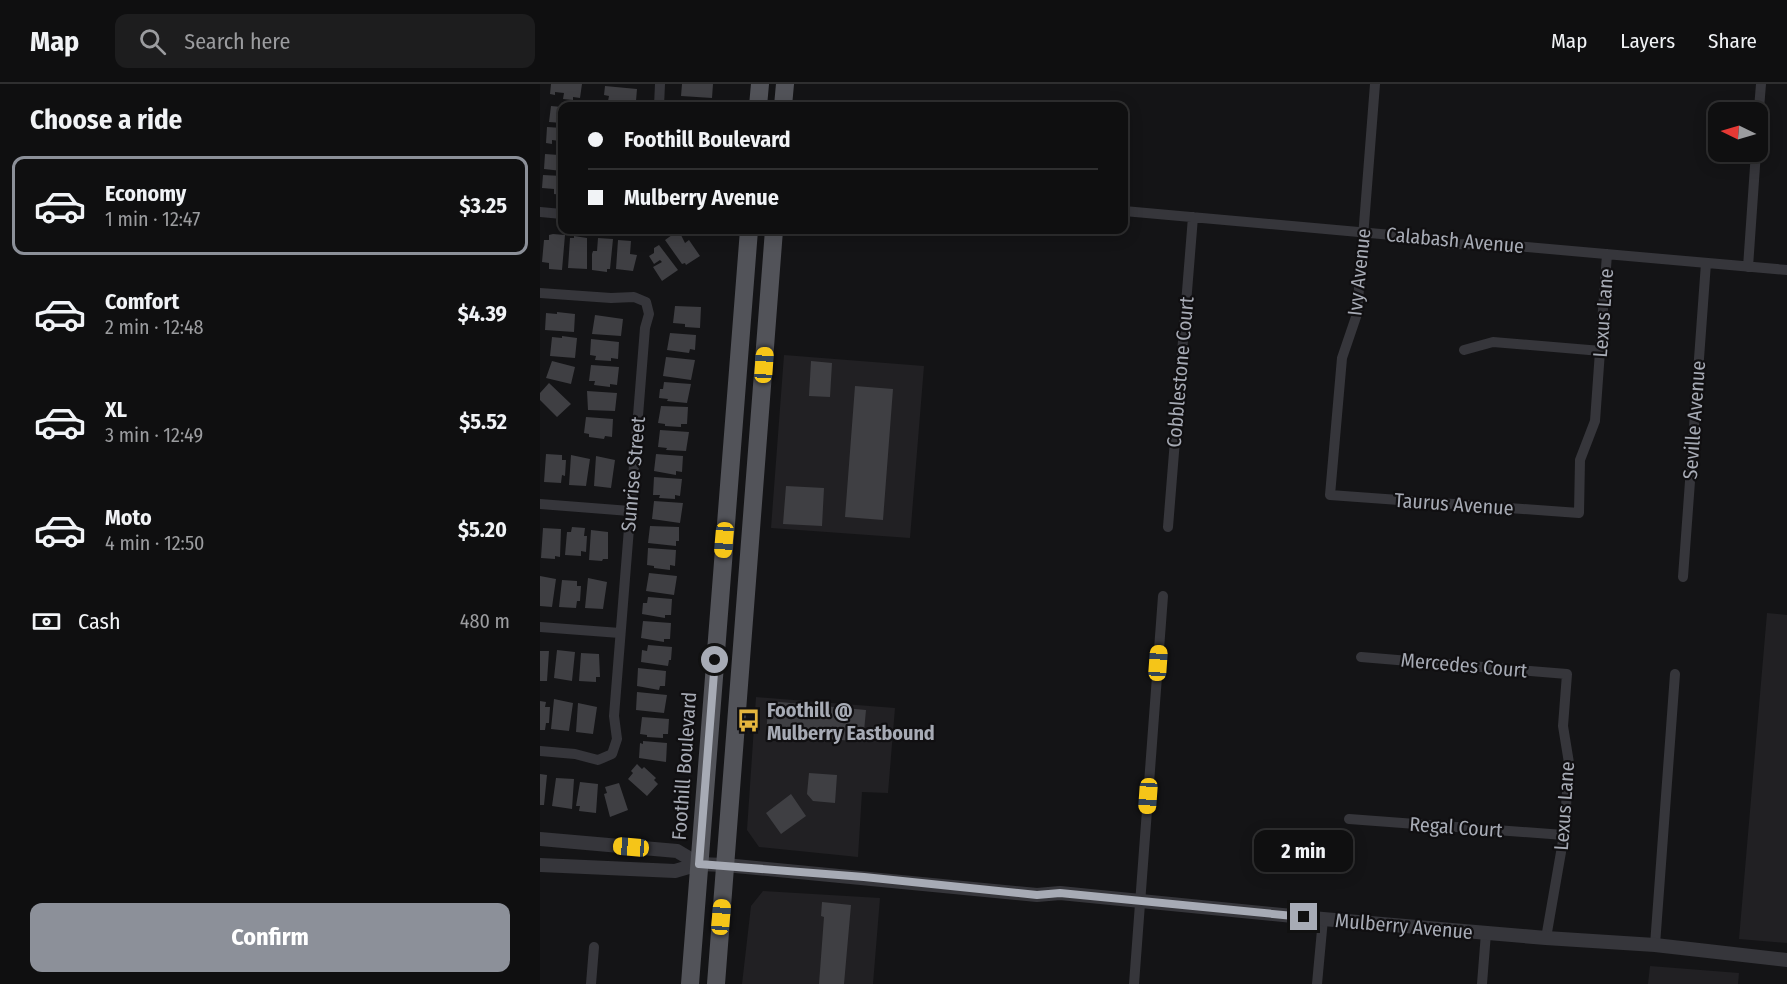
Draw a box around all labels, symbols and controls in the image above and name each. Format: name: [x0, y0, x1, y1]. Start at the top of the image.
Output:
search box: [115, 14, 535, 68]
text: Map: [30, 25, 79, 58]
icon: search: [136, 25, 169, 58]
text: Search here: [184, 28, 290, 55]
text: Map: [1551, 28, 1587, 54]
text: Layers: [1620, 28, 1675, 54]
text: Share: [1708, 28, 1757, 54]
north arrow: [1708, 102, 1768, 162]
map controls: [1708, 102, 1768, 162]
text: Choose a ride: [30, 104, 182, 136]
text: Foothill Boulevard: [624, 126, 791, 153]
icon: car: [33, 179, 87, 233]
text: Economy: [105, 180, 186, 207]
text: Mulberry Avenue: [624, 184, 779, 211]
text: $3.25: [460, 192, 507, 219]
text: 1 min · 12:47: [105, 207, 200, 231]
street label: Calabash Avenue: [1385, 222, 1525, 258]
street label: Ivy Avenue: [1342, 227, 1376, 317]
street label: Lexus Lane: [1588, 268, 1618, 358]
icon: car: [33, 287, 87, 341]
text: Comfort: [105, 288, 179, 315]
street label: Cobblestone Court: [1161, 295, 1199, 448]
text: $4.39: [458, 300, 507, 327]
text: 2 min · 12:48: [105, 315, 204, 339]
car: [754, 346, 774, 384]
street label: Seville Avenue: [1678, 360, 1710, 480]
icon: car: [33, 395, 87, 449]
text: XL: [105, 396, 127, 423]
text: $5.52: [459, 408, 507, 435]
street label: Sunrise Street: [616, 415, 650, 532]
text: 3 min · 12:49: [105, 423, 203, 447]
street label: Taurus Avenue: [1394, 488, 1514, 520]
icon: car: [33, 503, 87, 557]
text: Moto: [105, 504, 152, 531]
text: $5.20: [458, 516, 507, 543]
car: [713, 521, 735, 559]
text: 4 min · 12:50: [105, 531, 205, 555]
icon: cash: [30, 605, 63, 638]
text: Cash: [78, 608, 121, 635]
text: 480 m: [460, 609, 510, 633]
car: [1148, 644, 1168, 682]
route start: [701, 646, 728, 673]
street label: Mercedes Court: [1400, 648, 1529, 683]
street label: Foothill Boulevard: [667, 691, 701, 841]
place label: Foothill @ Mulberry Eastbound: [767, 698, 935, 745]
bus stop icon: Foothill @ Mulberry Eastbound: [736, 708, 762, 734]
street label: Lexus Lane: [1549, 761, 1579, 851]
car: [1138, 777, 1158, 815]
street label: Regal Court: [1409, 812, 1504, 842]
callout: 2 min: [1254, 830, 1353, 872]
car: [612, 836, 650, 858]
text: 2 min: [1281, 839, 1326, 863]
car: [710, 898, 732, 936]
button: Confirm: [30, 903, 510, 972]
route end: [1290, 903, 1317, 930]
street label: Mulberry Avenue: [1334, 908, 1474, 944]

